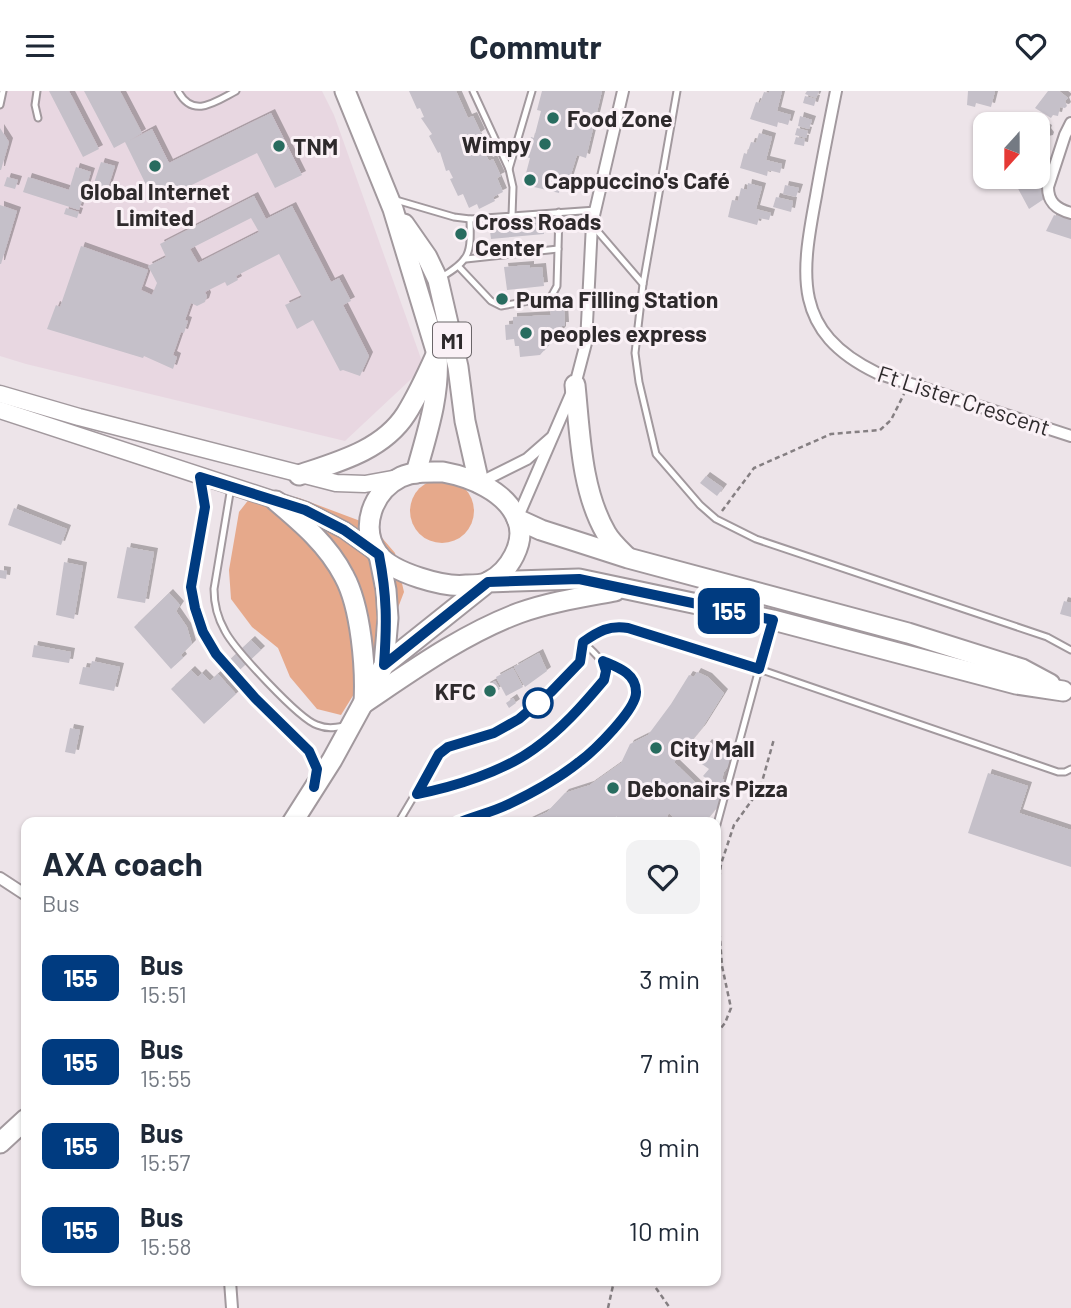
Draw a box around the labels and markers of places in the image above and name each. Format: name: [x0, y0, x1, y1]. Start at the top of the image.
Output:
place label: Food Zone: [567, 104, 672, 132]
marker: Food Zone: [545, 110, 561, 126]
place label: Wimpy: [462, 130, 531, 158]
place label: TNM: [293, 132, 338, 160]
marker: Wimpy: [537, 136, 553, 152]
marker: TNM: [271, 138, 287, 154]
marker: Global Internet Limited: [147, 158, 163, 174]
place label: Cappuccino's Café: [544, 166, 730, 194]
marker: Cappuccino's Café: [522, 172, 538, 188]
place label: Global Internet Limited: [80, 177, 230, 231]
place label: Cross Roads Center: [475, 207, 601, 261]
marker: Cross Roads Center: [453, 226, 469, 242]
place label: Puma Filling Station: [516, 285, 718, 313]
marker: Puma Filling Station: [494, 291, 510, 307]
place label: peoples express: [540, 319, 707, 347]
marker: peoples express: [518, 325, 534, 341]
place label: KFC: [435, 677, 476, 705]
marker: KFC: [482, 683, 498, 699]
unlabelled marker: [523, 688, 553, 718]
place label: City Mall: [670, 734, 755, 762]
marker: City Mall: [648, 740, 664, 756]
place label: Debonairs Pizza: [627, 774, 788, 802]
marker: Debonairs Pizza: [605, 780, 621, 796]

